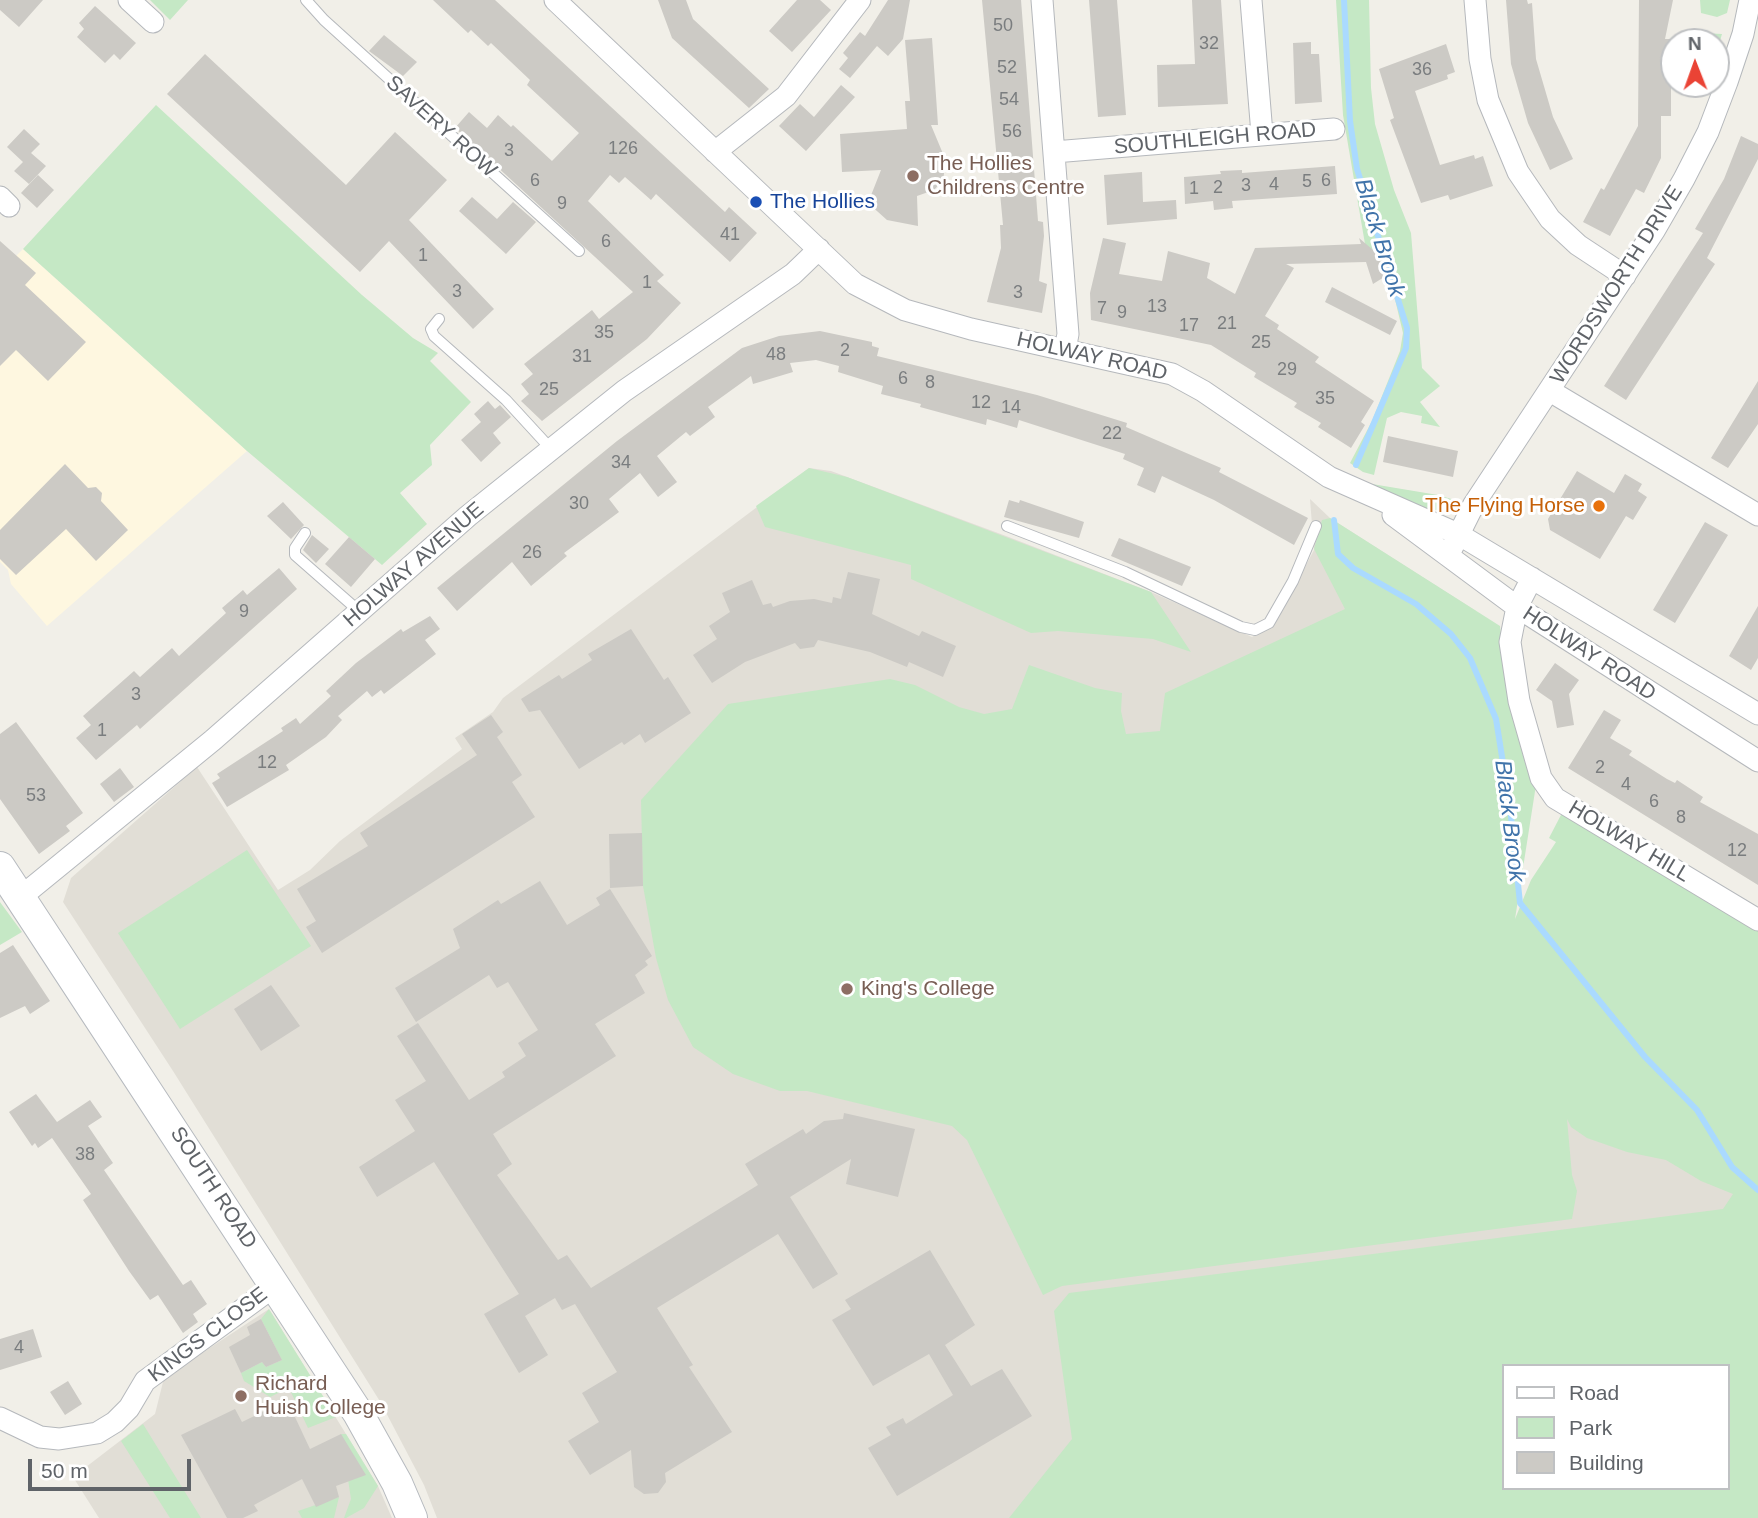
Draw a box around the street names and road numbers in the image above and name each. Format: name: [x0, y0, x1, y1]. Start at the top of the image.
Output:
street label: SAVERY ROW: [380, 71, 502, 183]
street label: SOUTHLEIGH ROAD: [1113, 118, 1317, 160]
street label: WORDSWORTH DRIVE: [1546, 181, 1688, 389]
street label: HOLWAY ROAD: [1014, 327, 1170, 387]
street label: HOLWAY AVENUE: [339, 497, 489, 633]
street label: HOLWAY ROAD: [1518, 602, 1660, 706]
street label: HOLWAY HILL: [1564, 796, 1694, 888]
street label: SOUTH ROAD: [164, 1122, 262, 1254]
street label: KINGS CLOSE: [144, 1282, 272, 1388]

